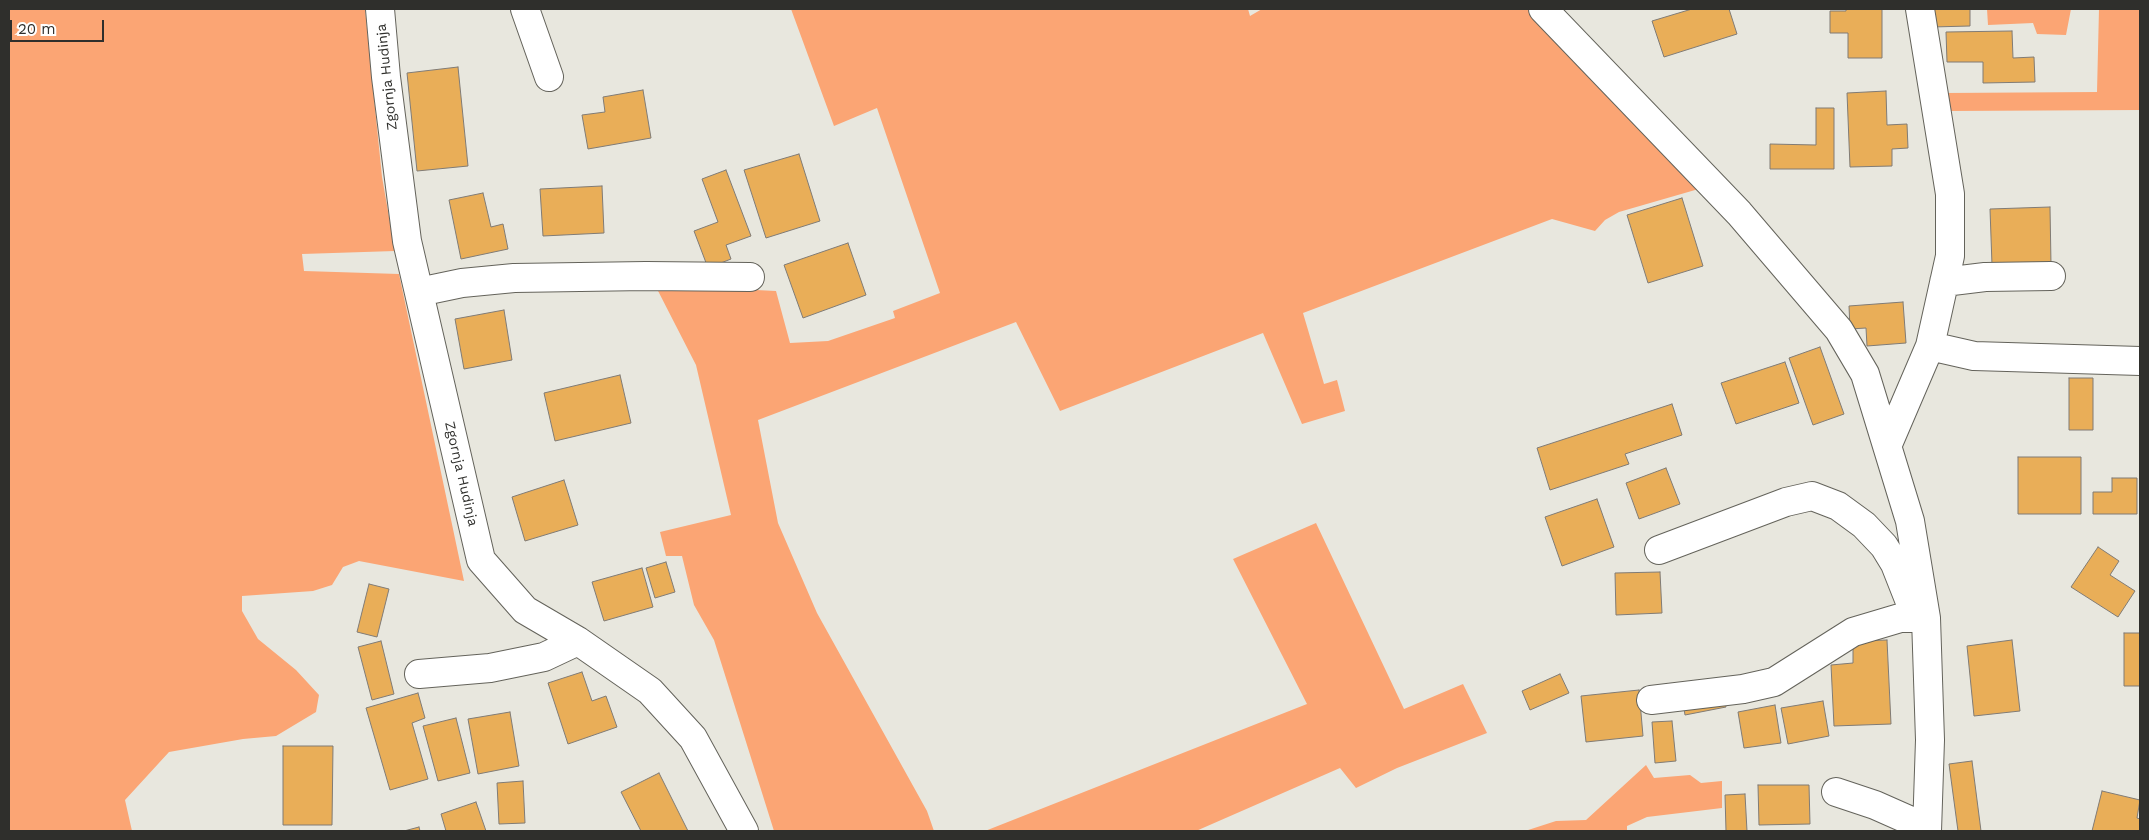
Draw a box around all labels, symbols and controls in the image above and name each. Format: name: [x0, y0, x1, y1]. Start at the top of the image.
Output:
scale bar: [12, 10, 106, 42]
text: 20 m: [18, 20, 56, 38]
street label: Zgornja Hudinja: [373, 23, 401, 131]
street label: Zgornja Hudinja: [441, 420, 481, 528]

